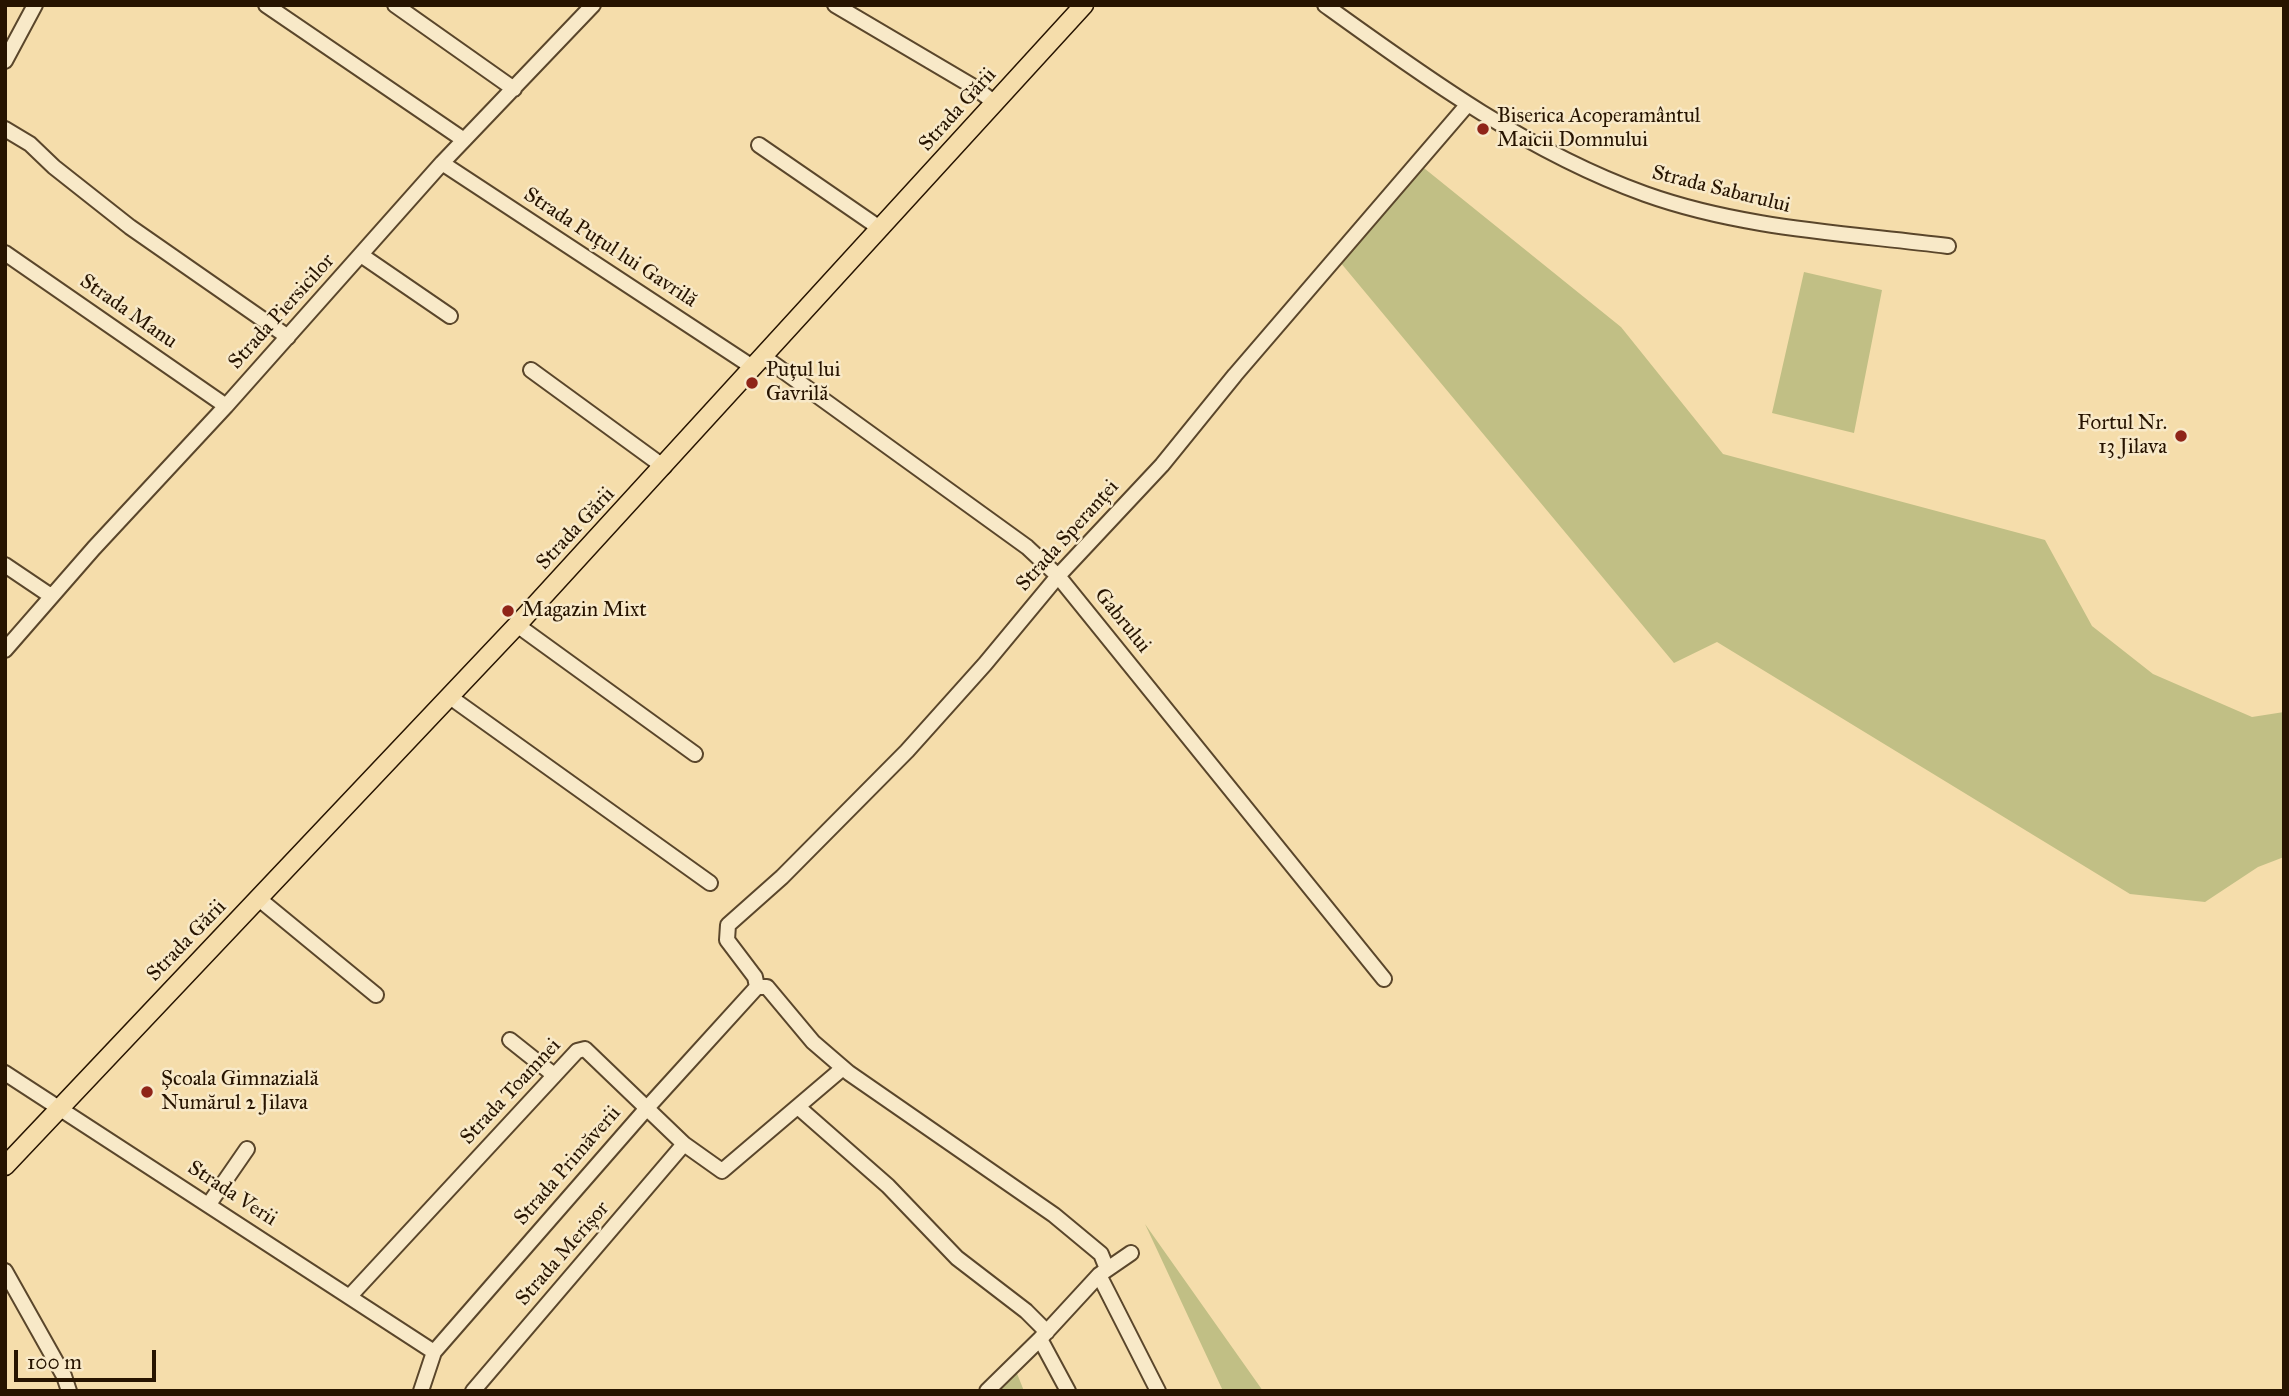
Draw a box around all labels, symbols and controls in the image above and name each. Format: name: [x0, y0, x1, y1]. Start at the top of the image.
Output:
street label: Strada Gării: [914, 63, 1002, 157]
place label: Biserica Acoperamântul Maicii Domnului: [1497, 104, 1701, 154]
marker: Biserica Acoperamântul Maicii Domnului: [1475, 121, 1491, 137]
street label: Strada Sabarului: [1649, 161, 1793, 219]
street label: Strada Puțul lui Gavrilă: [519, 183, 701, 313]
street label: Strada Piersicilor: [224, 249, 340, 375]
street label: Strada Manu: [74, 269, 182, 355]
place label: Puțul lui Gavrilă: [766, 358, 841, 408]
marker: Puțul lui Gavrilă: [744, 375, 760, 391]
place label: Fortul Nr. 13 Jilava: [2077, 411, 2167, 461]
marker: Fortul Nr. 13 Jilava: [2173, 428, 2189, 444]
street label: Strada Speranței: [1011, 475, 1125, 597]
street label: Strada Gării: [531, 482, 621, 576]
street label: Gabrului: [1088, 584, 1156, 658]
place label: Magazin Mixt: [522, 598, 647, 624]
marker: Magazin Mixt: [500, 603, 516, 619]
street label: Strada Gării: [142, 895, 232, 987]
street label: Strada Toamnei: [455, 1034, 567, 1150]
place label: Școala Gimnazială Numărul 2 Jilava: [161, 1067, 319, 1117]
marker: Școala Gimnazială Numărul 2 Jilava: [139, 1084, 155, 1100]
street label: Strada Primăverii: [509, 1101, 627, 1231]
street label: Strada Verii: [183, 1156, 281, 1232]
street label: Strada Merișor: [511, 1197, 615, 1311]
scale bar: [18, 1336, 159, 1380]
text: 100 m: [27, 1349, 82, 1375]

